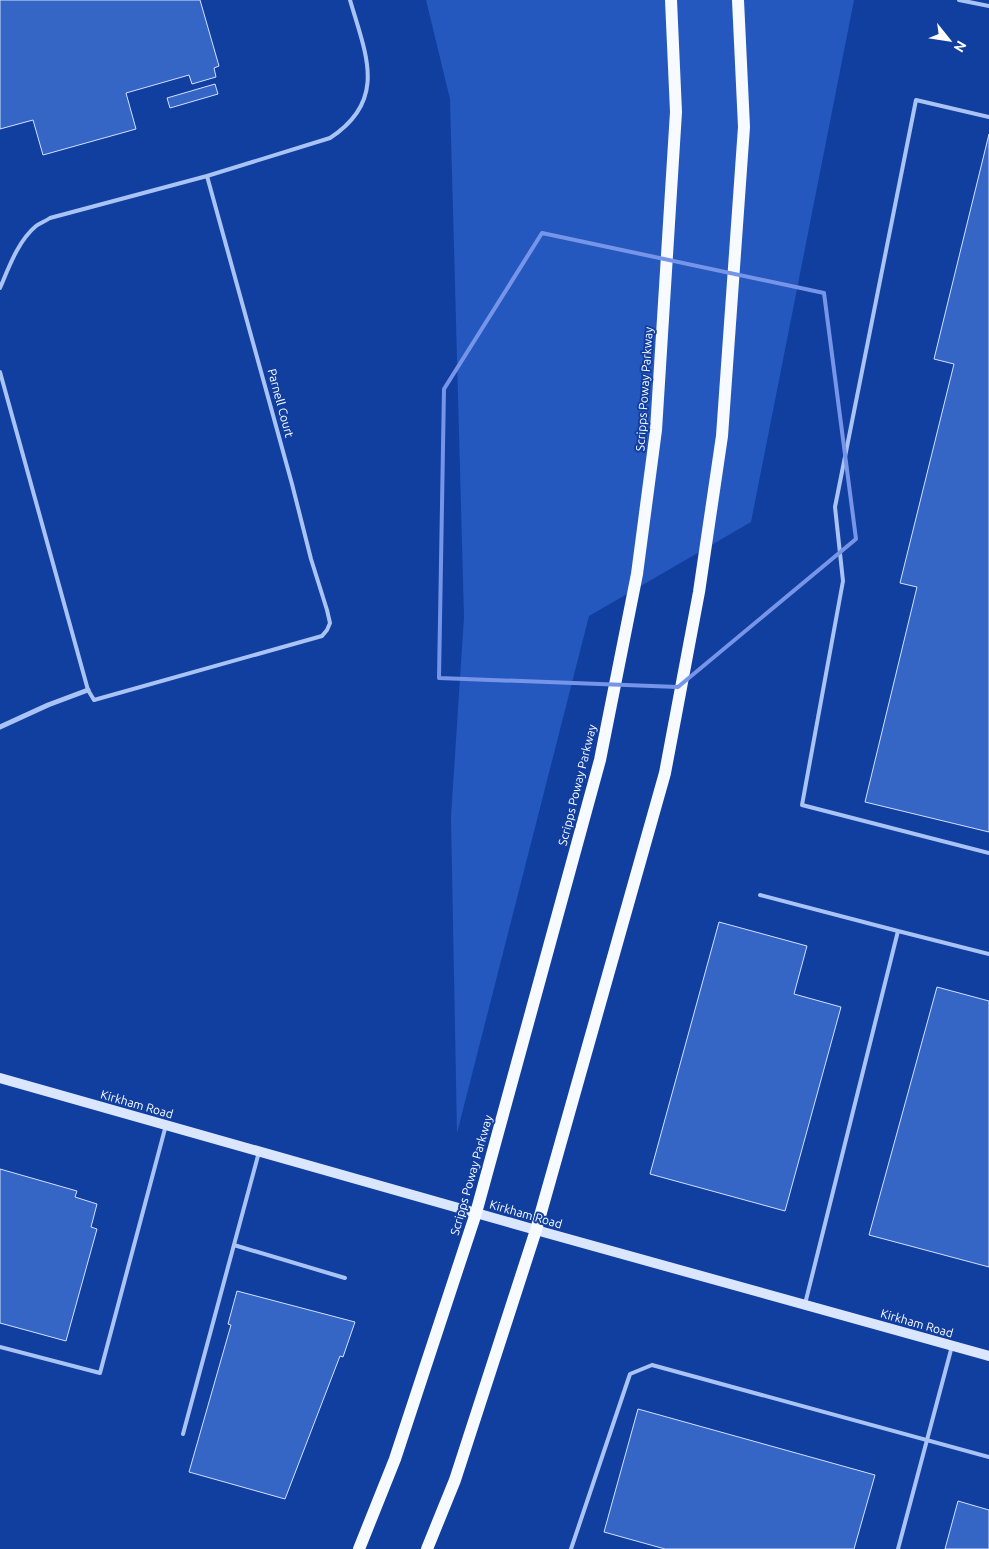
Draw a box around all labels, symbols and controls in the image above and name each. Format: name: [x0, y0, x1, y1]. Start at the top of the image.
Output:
north arrow: [924, 15, 974, 65]
text: N: [951, 38, 970, 55]
street label: Scripps Poway Parkway: [633, 326, 655, 452]
street label: Parnell Court: [266, 367, 297, 439]
street label: Scripps Poway Parkway: [556, 723, 598, 847]
street label: Kirkham Road: [99, 1087, 175, 1121]
street label: Scripps Poway Parkway: [448, 1113, 494, 1237]
street label: Kirkham Road: [488, 1197, 564, 1231]
street label: Kirkham Road: [879, 1306, 955, 1340]

